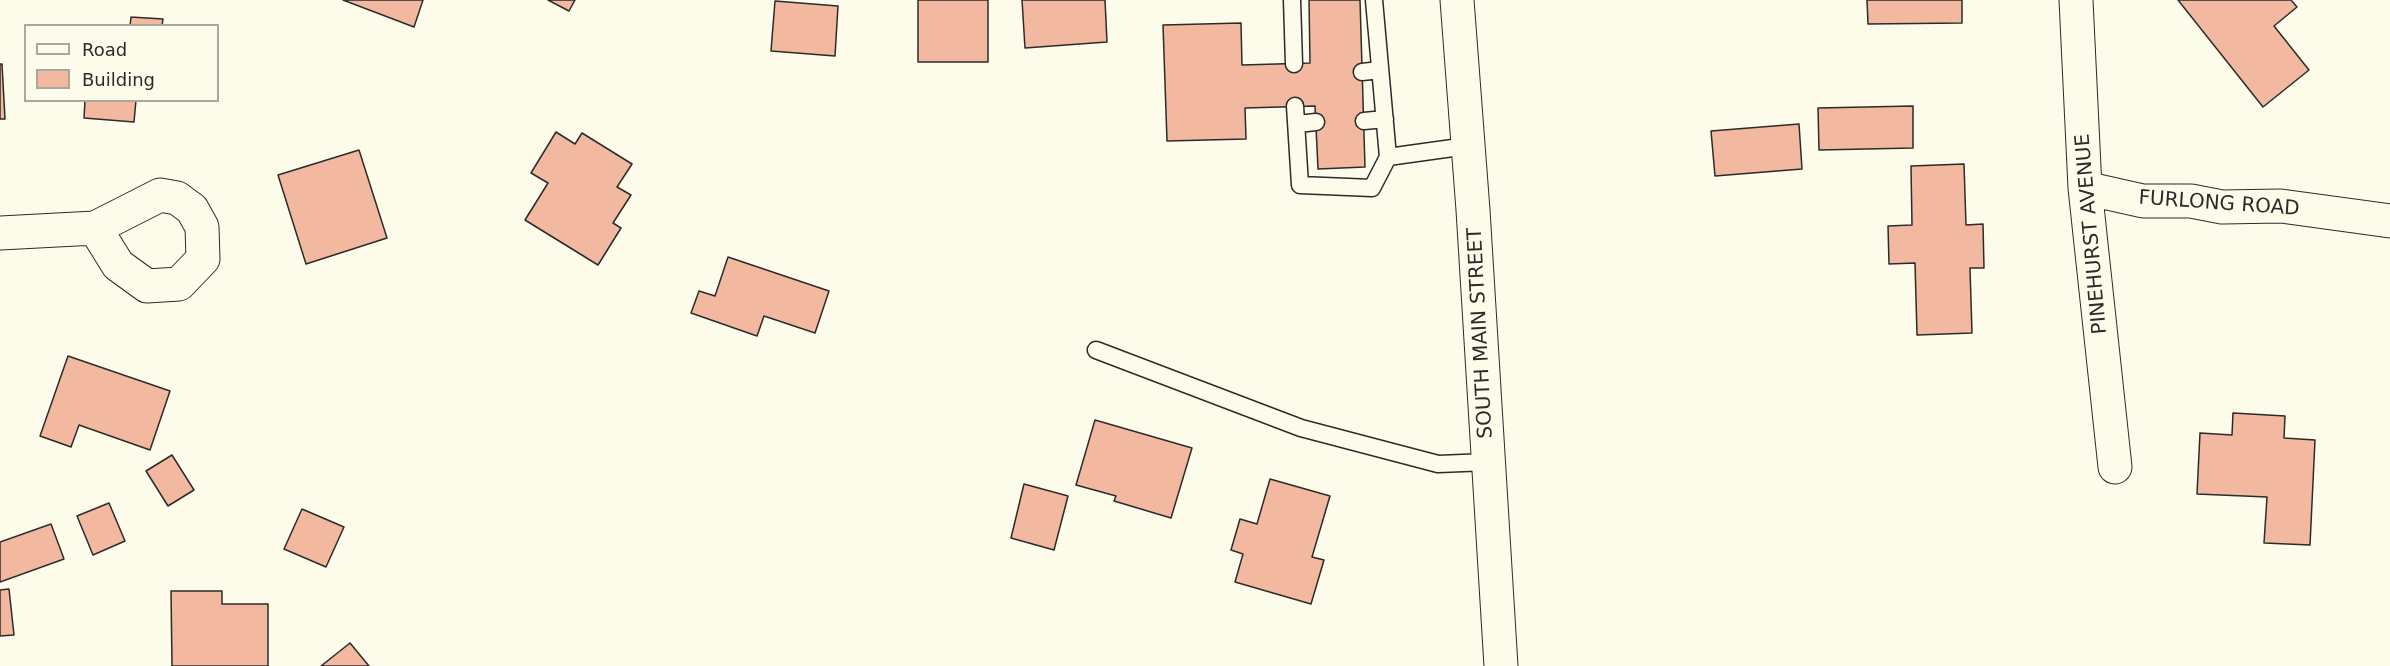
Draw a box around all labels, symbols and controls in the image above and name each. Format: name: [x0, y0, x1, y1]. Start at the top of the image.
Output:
legend: [24, 24, 219, 102]
text: Road: [82, 39, 127, 60]
text: Building: [82, 69, 155, 90]
street label: PINEHURST AVENUE: [2071, 133, 2113, 335]
street label: FURLONG ROAD: [2138, 186, 2300, 222]
street label: SOUTH MAIN STREET: [1463, 227, 1499, 439]

